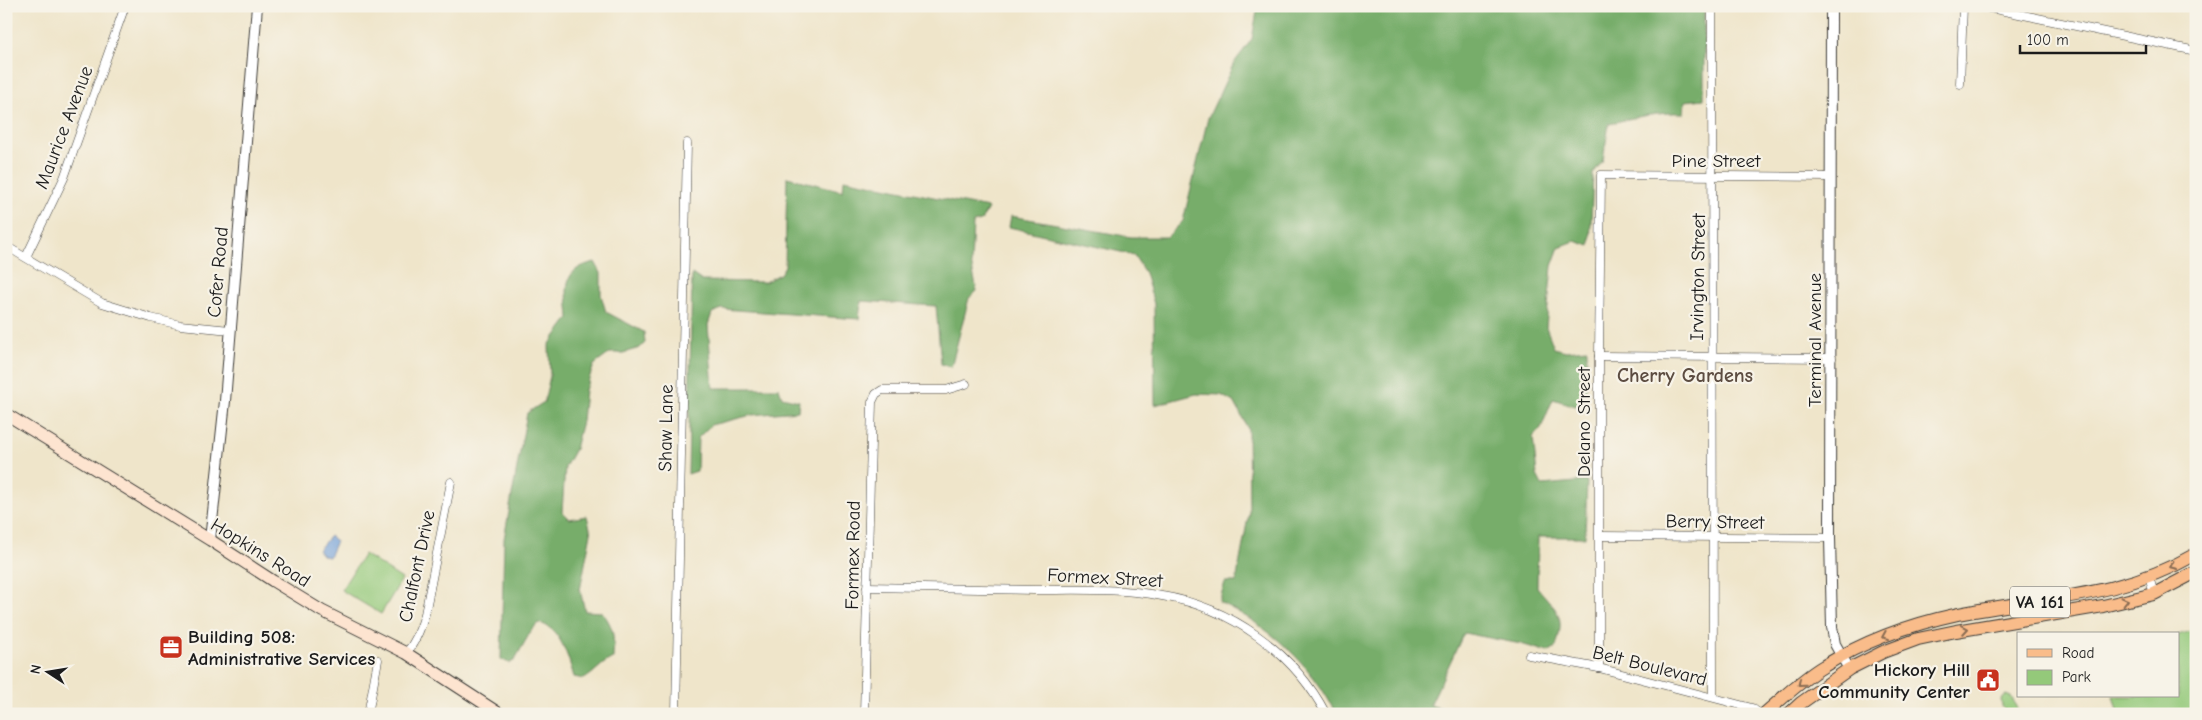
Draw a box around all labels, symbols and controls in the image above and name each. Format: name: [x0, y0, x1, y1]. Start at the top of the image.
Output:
scale bar: [2020, 22, 2146, 54]
text: 100 m: [2027, 31, 2069, 49]
street label: Maurice Avenue: [30, 63, 98, 192]
street label: Pine Street: [1672, 150, 1761, 172]
street label: Irvington Street: [1686, 213, 1710, 341]
street label: Cofer Road: [203, 226, 233, 318]
street label: Terminal Avenue: [1804, 273, 1826, 407]
district label: Cherry Gardens: [1617, 364, 1753, 387]
street label: Delano Street: [1573, 366, 1595, 477]
street label: Shaw Lane: [654, 384, 678, 472]
street label: Formex Road: [841, 500, 865, 610]
street label: Chalfont Drive: [394, 508, 440, 624]
street label: Berry Street: [1665, 510, 1765, 534]
street label: Hopkins Road: [207, 514, 314, 592]
one-way arrow: [2169, 560, 2178, 571]
street label: Formex Street: [1047, 564, 1164, 592]
road number: VA 161: [2010, 586, 2070, 618]
one-way arrow: [2121, 596, 2129, 606]
one-way arrow: [1961, 625, 1970, 635]
place label: Building 508: Administrative Services: [188, 626, 375, 670]
one-way arrow: [1881, 630, 1890, 641]
legend: [2017, 632, 2180, 698]
office icon: Building 508: Administrative Services: [158, 634, 184, 660]
street label: Belt Boulevard: [1590, 641, 1709, 691]
text: Road: [2062, 644, 2094, 662]
north arrow: [22, 648, 72, 698]
place label: Hickory Hill Community Center: [1818, 659, 1970, 703]
text: N: [27, 663, 45, 676]
public building icon: Hickory Hill Community Center: [1975, 667, 2001, 693]
text: Park: [2062, 668, 2091, 686]
one-way arrow: [1798, 677, 1807, 685]

